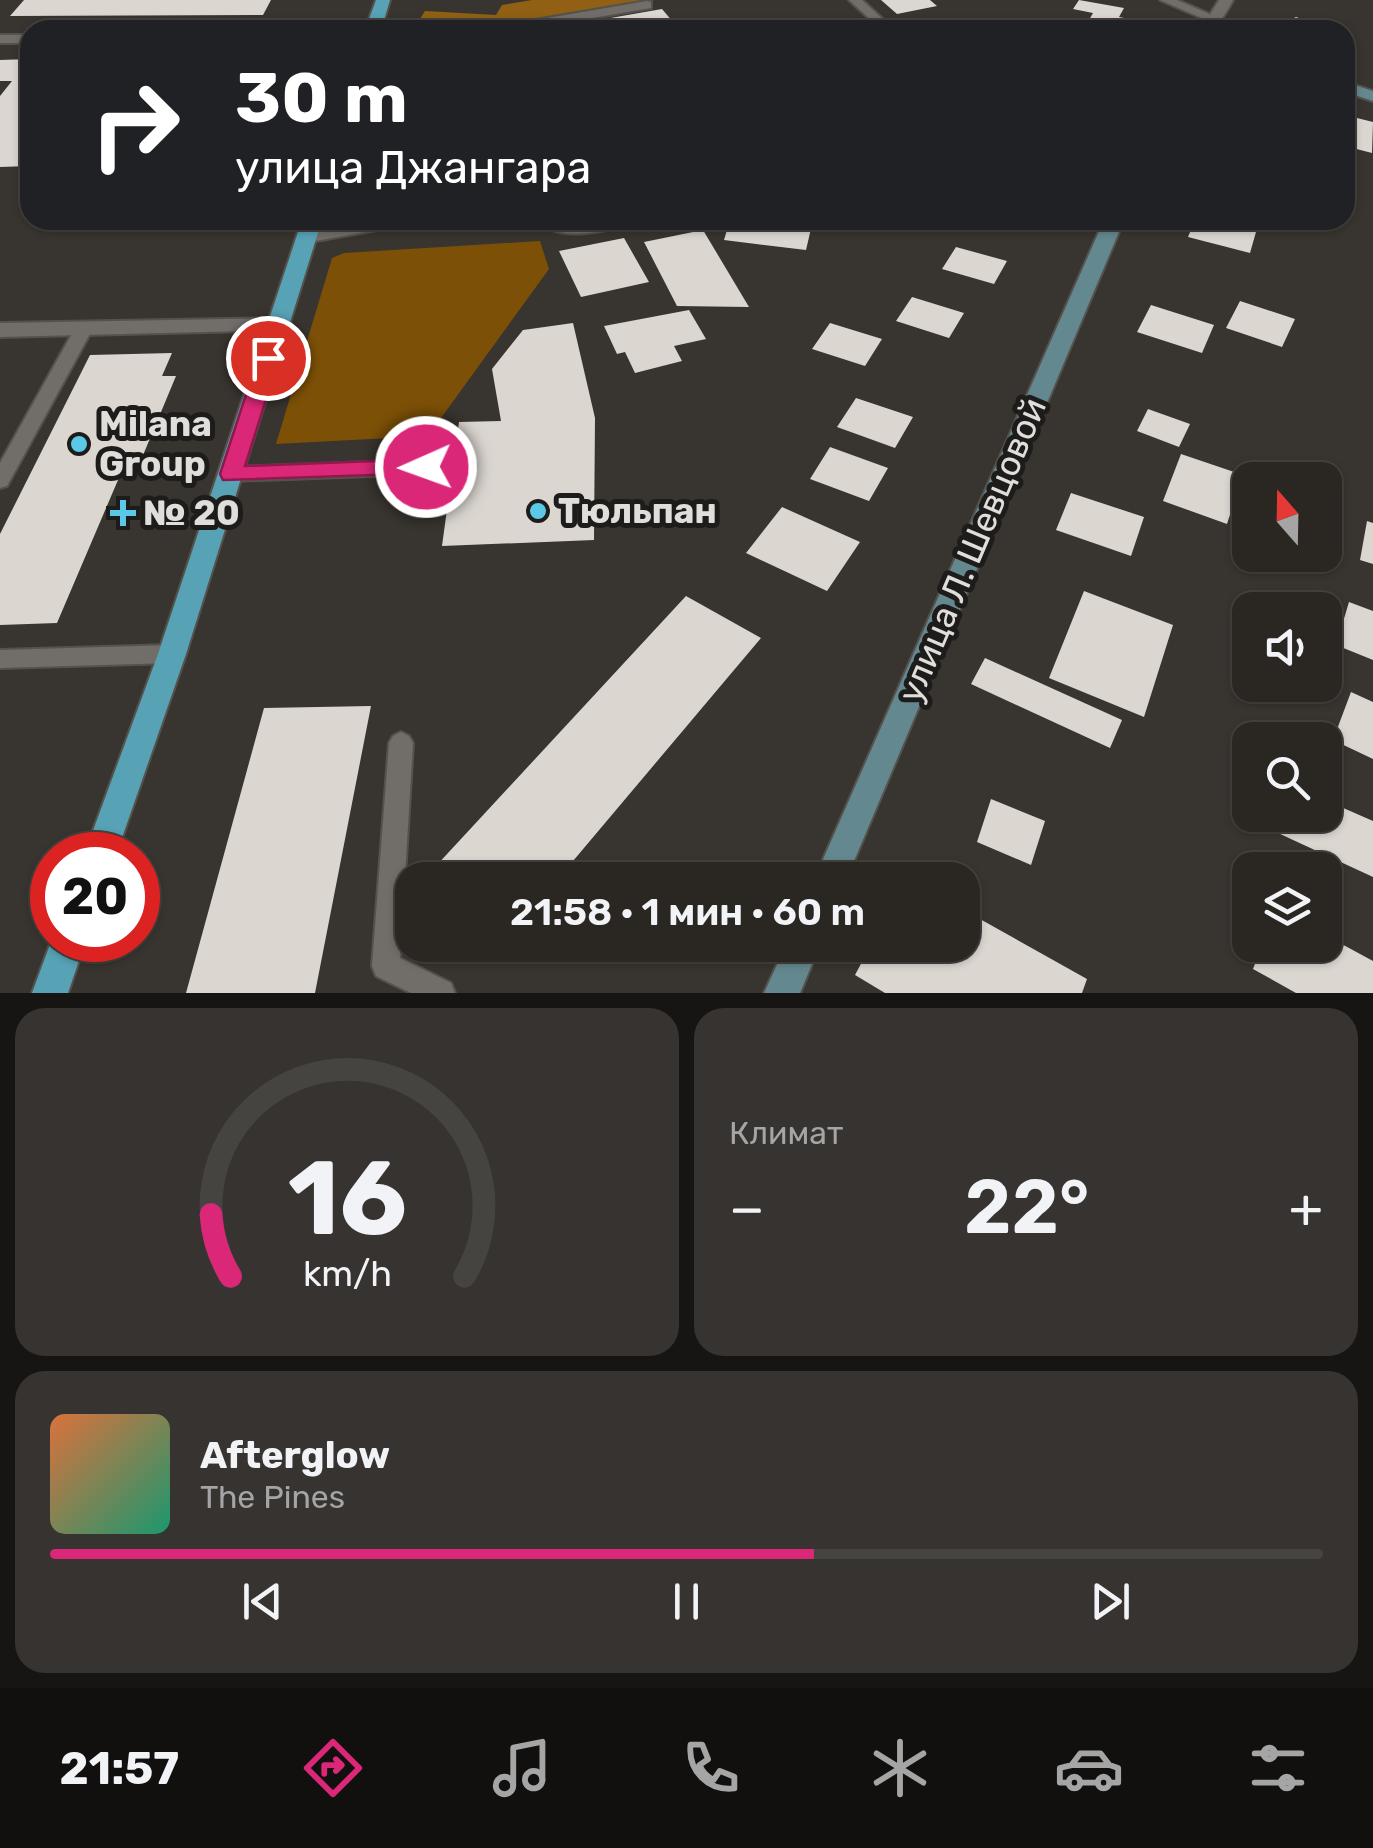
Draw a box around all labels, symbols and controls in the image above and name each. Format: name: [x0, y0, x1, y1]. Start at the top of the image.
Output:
text: 30 m: [235, 57, 408, 140]
icon: right: [70, 60, 200, 190]
text: улица Джангара: [235, 141, 591, 194]
pin: [226, 316, 311, 401]
icon: arrive: [241, 331, 296, 386]
street label: улица Л. Шевцовой: [889, 392, 1055, 708]
place label: Milana Group: [99, 403, 212, 485]
position arrow: [374, 415, 478, 519]
marker: Milana Group: [68, 433, 90, 455]
north arrow: [1232, 462, 1342, 572]
map controls: [1232, 462, 1342, 962]
place label: Тюльпан: [558, 490, 717, 532]
place label: № 20: [143, 492, 240, 534]
marker: Тюльпан: [527, 500, 549, 522]
marker: № 20: [112, 502, 134, 524]
button: sound: [1232, 592, 1342, 702]
button: search: [1232, 722, 1342, 832]
speed limit sign: 20: [30, 832, 160, 962]
button: layers: [1232, 852, 1342, 962]
text: 21:58 · 1 мин · 60 m: [510, 889, 865, 935]
text: Климат: [729, 1114, 843, 1152]
text: 16: [287, 1137, 407, 1260]
text: 22°: [964, 1163, 1089, 1252]
text: −: [729, 1176, 765, 1241]
text: +: [1289, 1176, 1323, 1241]
text: km/h: [302, 1253, 392, 1295]
text: Afterglow: [200, 1432, 390, 1478]
text: The Pines: [200, 1478, 345, 1516]
icon: previous: [235, 1574, 290, 1629]
icon: pause: [659, 1574, 714, 1629]
icon: next: [1083, 1574, 1138, 1629]
icon: directions: [298, 1733, 368, 1803]
icon: music: [487, 1733, 557, 1803]
icon: phone: [676, 1733, 746, 1803]
icon: climate: [865, 1733, 935, 1803]
icon: car: [1054, 1733, 1124, 1803]
icon: filters: [1243, 1733, 1313, 1803]
text: 21:57: [60, 1742, 179, 1795]

